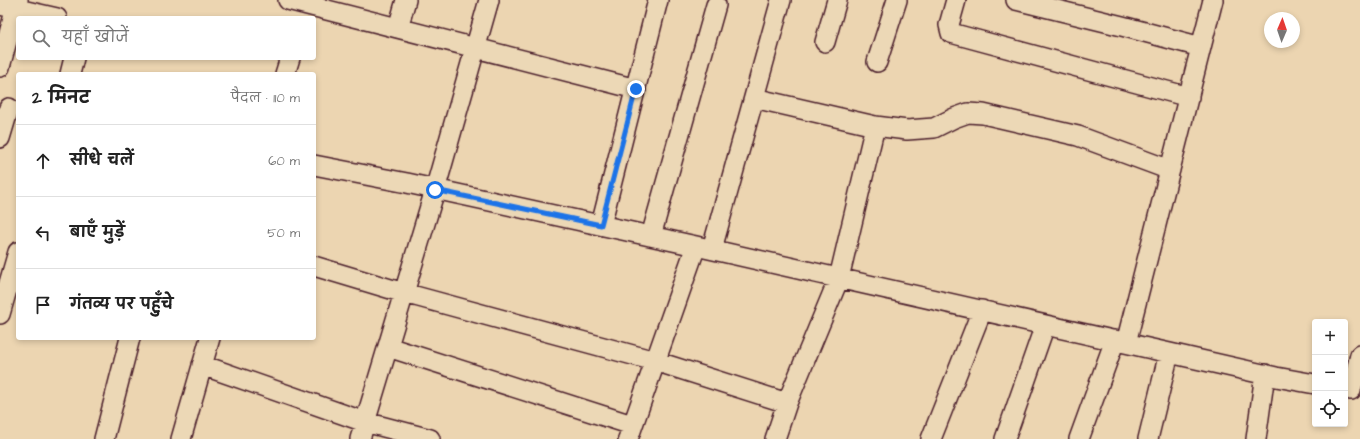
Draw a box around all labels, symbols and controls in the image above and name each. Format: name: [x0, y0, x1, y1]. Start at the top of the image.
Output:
north arrow: [1264, 12, 1300, 48]
search box: [16, 16, 316, 60]
icon: search: [30, 27, 52, 49]
text: यहाँ खोजें: [62, 27, 129, 48]
route end: [627, 80, 645, 98]
text: 2 मिनट: [32, 86, 90, 110]
text: पैदल · 110 m: [231, 89, 300, 107]
icon: ahead: [32, 150, 54, 172]
text: सीधे चलें: [70, 150, 134, 171]
text: 60 m: [268, 152, 300, 170]
route start: [426, 181, 444, 199]
icon: left: [32, 222, 54, 244]
text: बाएँ मुड़ें: [70, 222, 125, 243]
text: 50 m: [267, 224, 300, 242]
icon: arrive: [32, 294, 54, 316]
text: गंतव्य पर पहुँचे: [70, 294, 173, 315]
map controls: [1312, 319, 1348, 427]
button: +: [1312, 319, 1348, 355]
button: −: [1312, 355, 1348, 391]
button: locate: [1312, 391, 1348, 427]

